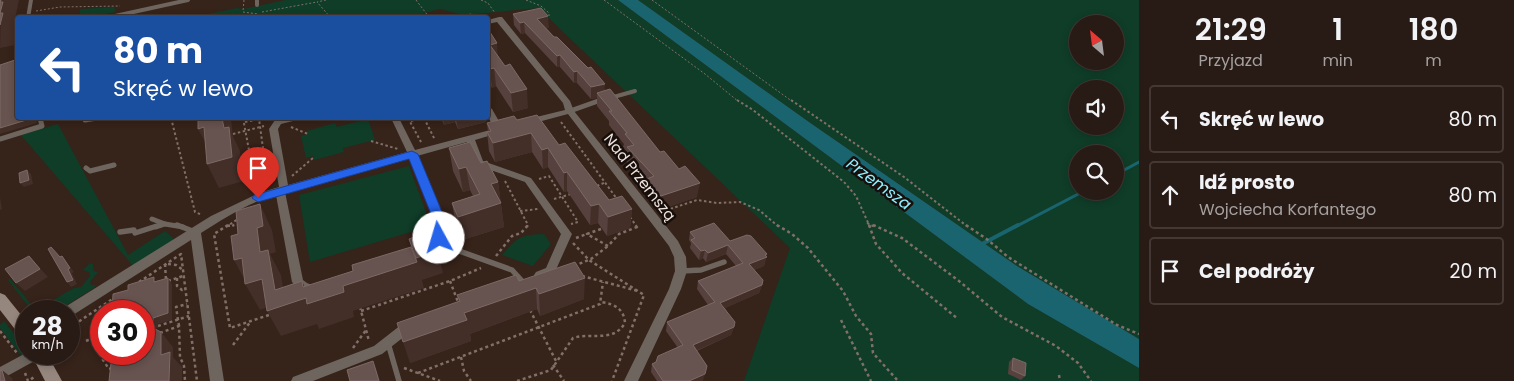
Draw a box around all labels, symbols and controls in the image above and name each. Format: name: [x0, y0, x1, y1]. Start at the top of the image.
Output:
text: 21:29: [1195, 8, 1267, 51]
text: 1: [1332, 8, 1343, 51]
text: 180: [1409, 8, 1458, 51]
north arrow: [1069, 15, 1124, 70]
map controls: [1069, 15, 1124, 200]
text: 80 m: [113, 26, 203, 75]
icon: left: [30, 35, 95, 100]
text: Przyjazd: [1198, 49, 1263, 72]
text: min: [1322, 49, 1353, 72]
text: m: [1425, 49, 1442, 72]
text: Skręć w lewo: [113, 73, 253, 104]
button: sound: [1069, 80, 1124, 135]
icon: left: [1156, 105, 1184, 133]
text: Skręć w lewo: [1199, 106, 1324, 133]
text: 80 m: [1448, 106, 1497, 133]
street label: Nad Przemszą: [599, 129, 681, 225]
button: search: [1069, 145, 1124, 200]
pin: [237, 147, 279, 198]
water label: Przemsza: [842, 153, 916, 216]
icon: arrive: [244, 154, 272, 182]
text: Idź prosto: [1199, 169, 1295, 196]
icon: ahead: [1156, 181, 1184, 209]
text: 80 m: [1448, 182, 1497, 209]
text: Wojciecha Korfantego: [1199, 198, 1376, 221]
position arrow: [412, 211, 464, 263]
icon: arrive: [1156, 257, 1184, 285]
text: Cel podróży: [1199, 258, 1314, 285]
text: 20 m: [1449, 258, 1497, 285]
speed limit sign: 30: [90, 300, 155, 365]
text: 28: [32, 309, 63, 344]
text: km/h: [32, 336, 63, 353]

